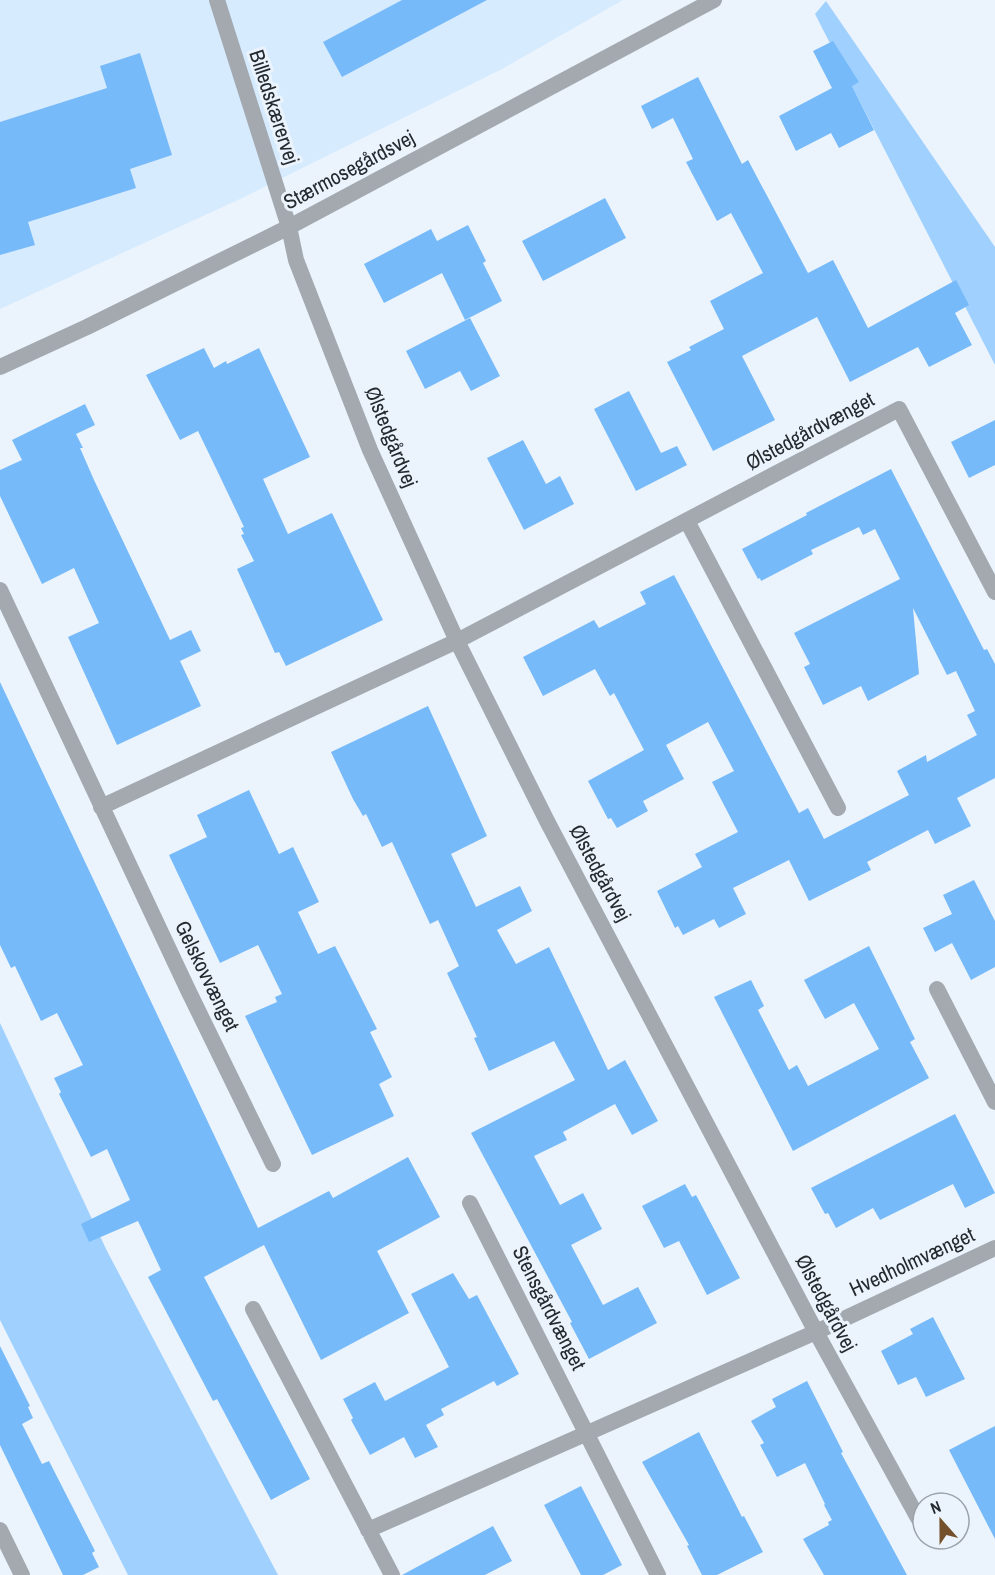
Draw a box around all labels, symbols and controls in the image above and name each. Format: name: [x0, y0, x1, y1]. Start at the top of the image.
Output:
street label: Billedskærervej: [242, 46, 307, 168]
street label: Stærmosegårdsvej: [278, 123, 419, 216]
street label: Ølstedgårdvej: [358, 382, 425, 492]
street label: Ølstedgårdvænget: [740, 384, 879, 477]
street label: Ølstedgårdvej: [563, 819, 638, 926]
street label: Gelskovvænget: [168, 916, 247, 1036]
street label: Hvedholmvænget: [845, 1220, 979, 1303]
street label: Stensgårdvænget: [506, 1241, 593, 1375]
street label: Ølstedgårdvej: [789, 1249, 864, 1356]
north arrow: [911, 1491, 971, 1551]
text: N: [927, 1495, 944, 1519]

